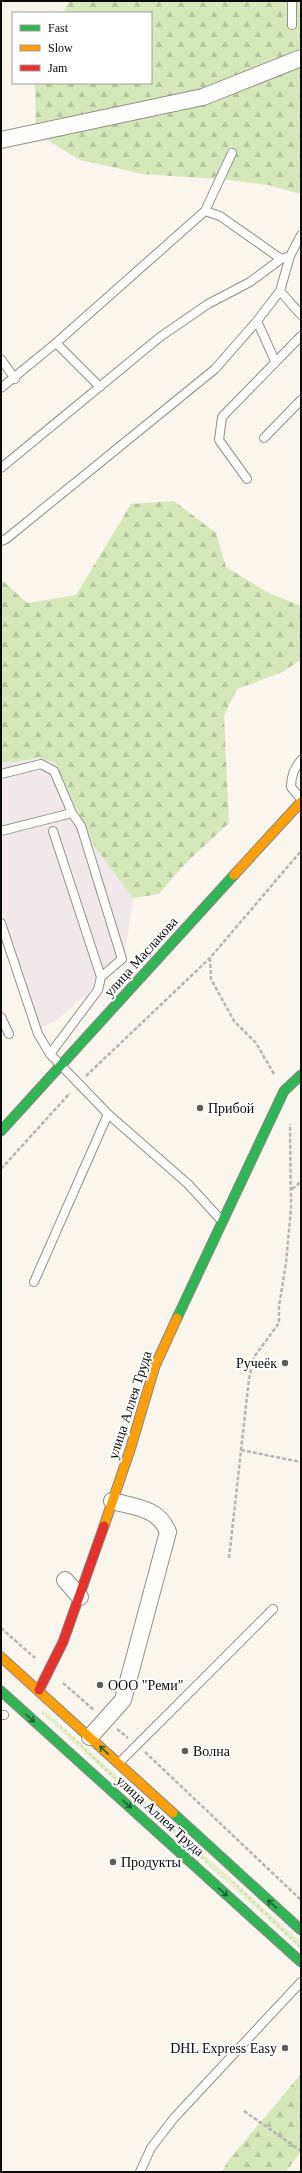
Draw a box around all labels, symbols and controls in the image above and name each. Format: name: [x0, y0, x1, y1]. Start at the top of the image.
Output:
legend: [12, 12, 152, 84]
text: Fast: [48, 21, 69, 35]
text: Slow: [48, 41, 73, 55]
text: Jam: [48, 61, 68, 75]
street label: улица Маслакова: [101, 914, 181, 1000]
place label: Прибой: [208, 1101, 255, 1116]
marker: Прибой: [195, 1103, 205, 1113]
street label: улица Аллея Труда: [105, 1348, 155, 1461]
place label: Ручеёк: [236, 1356, 277, 1371]
marker: Ручеёк: [280, 1358, 290, 1368]
place label: ООО "Реми": [108, 1678, 183, 1693]
marker: ООО "Реми": [95, 1680, 105, 1690]
one-way arrow: [24, 1713, 35, 1722]
place label: Волна: [193, 1744, 231, 1759]
one-way arrow: [99, 1745, 109, 1754]
marker: Волна: [180, 1746, 190, 1756]
street label: улица Аллея Труда: [113, 1773, 207, 1860]
one-way arrow: [121, 1800, 132, 1809]
place label: Продукты: [121, 1855, 182, 1870]
marker: Продукты: [108, 1857, 118, 1867]
one-way arrow: [218, 1887, 228, 1896]
one-way arrow: [267, 1899, 277, 1908]
place label: DHL Express Easy: [170, 2041, 277, 2056]
marker: DHL Express Easy: [280, 2043, 290, 2053]

